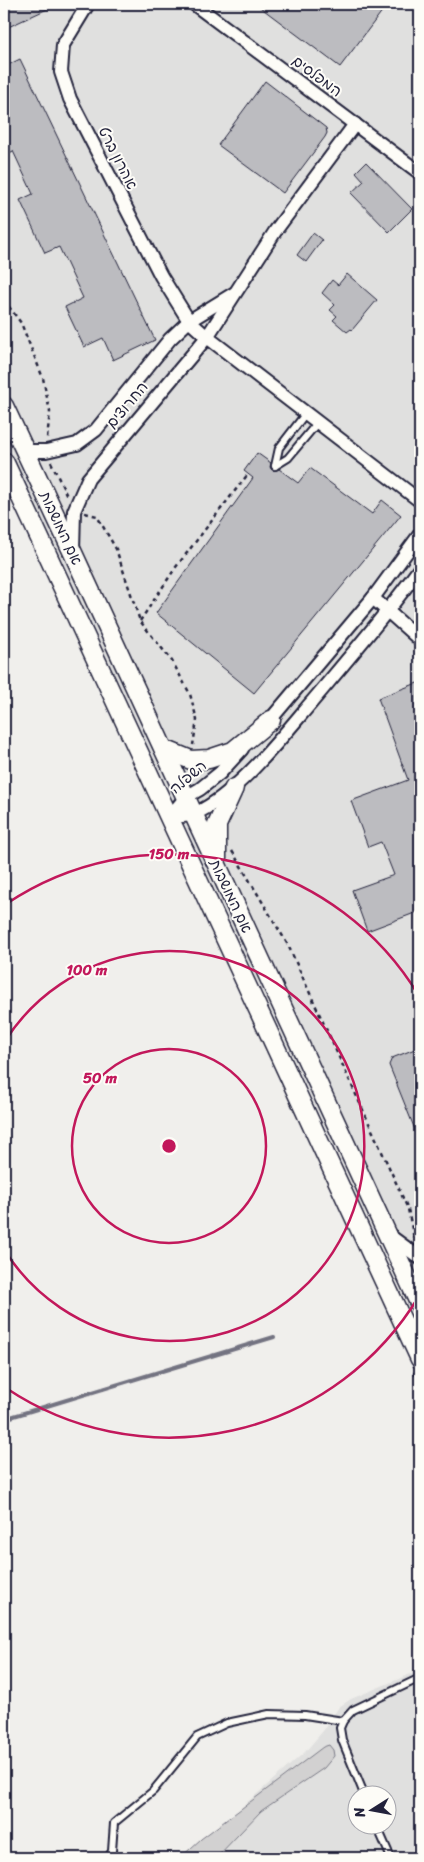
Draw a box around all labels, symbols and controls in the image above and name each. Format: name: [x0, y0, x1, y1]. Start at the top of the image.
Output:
street label: המפלסים: [286, 48, 348, 104]
street label: אהרון ברט: [91, 122, 145, 194]
street label: החרוצים: [99, 375, 155, 435]
street label: אם המושבות: [32, 486, 90, 569]
street label: השפלה: [163, 753, 213, 801]
text: 150 m: [149, 841, 190, 867]
street label: אם המושבות: [202, 854, 260, 937]
text: 100 m: [67, 957, 108, 983]
text: 50 m: [83, 1065, 118, 1091]
centre of rings: [160, 1137, 178, 1155]
north arrow: [346, 1784, 396, 1834]
text: N: [346, 1805, 373, 1821]

